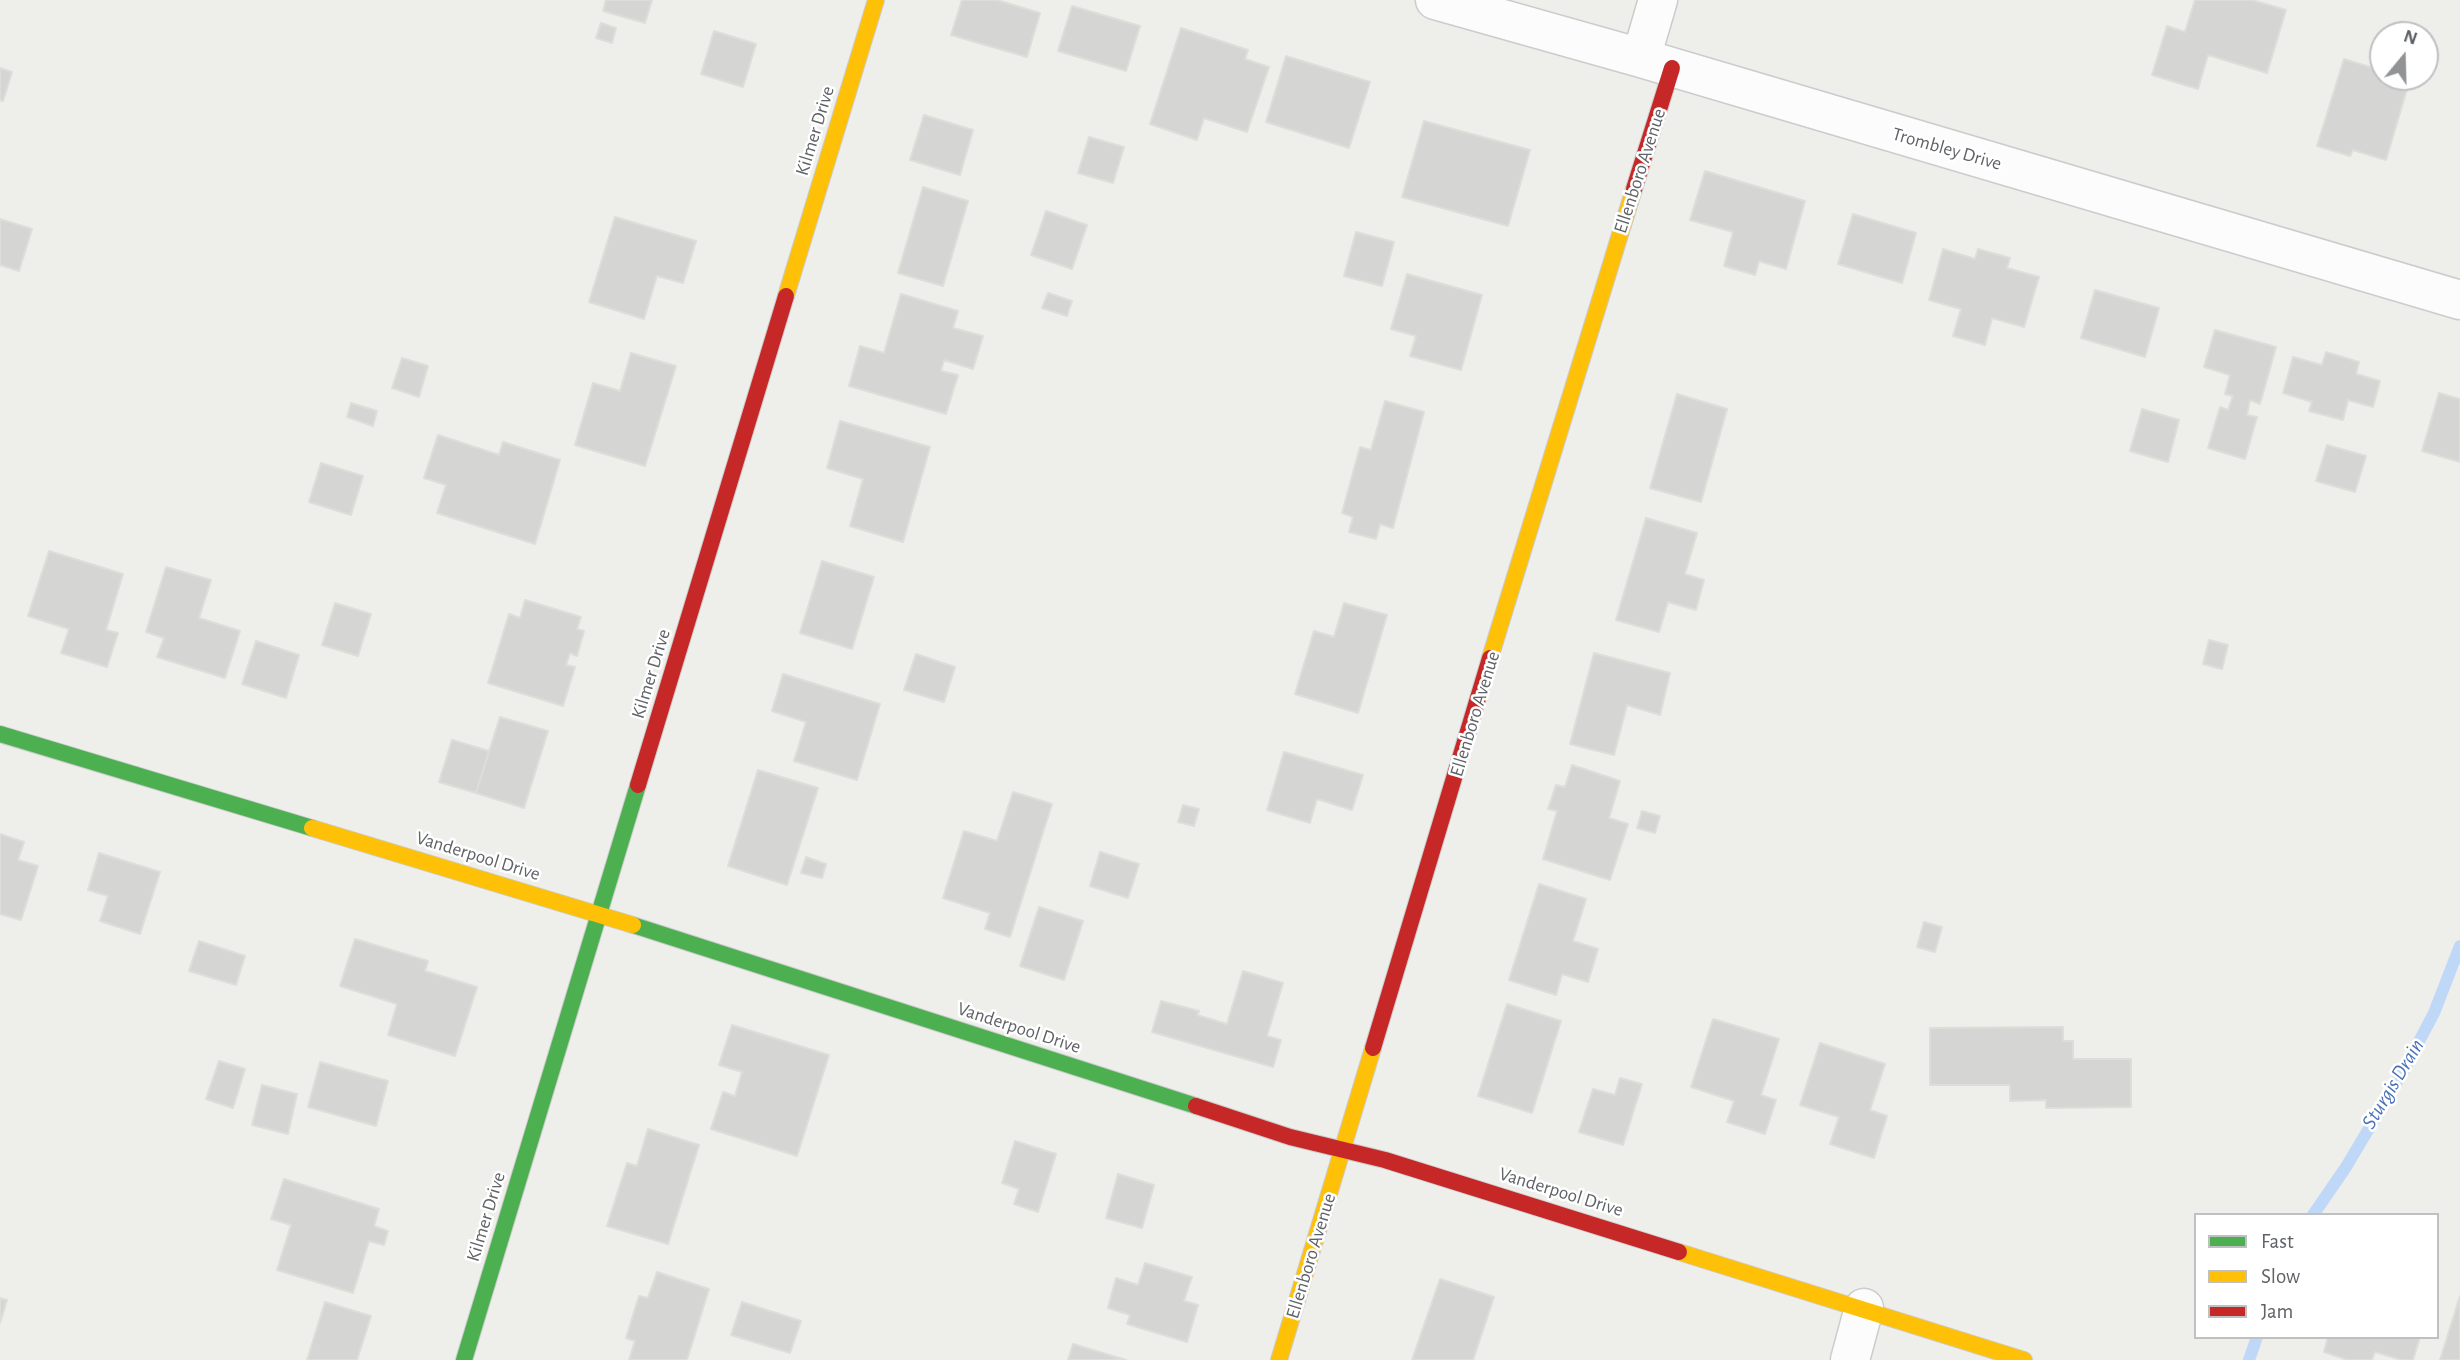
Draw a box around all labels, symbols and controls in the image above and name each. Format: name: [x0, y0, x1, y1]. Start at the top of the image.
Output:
north arrow: [2369, 21, 2439, 91]
text: N: [2401, 26, 2420, 49]
street label: Kilmer Drive: [791, 83, 839, 179]
street label: Ellenboro Avenue: [1609, 106, 1671, 236]
street label: Trombley Drive: [1890, 123, 2004, 175]
street label: Kilmer Drive: [627, 626, 675, 722]
street label: Ellenboro Avenue: [1445, 649, 1505, 779]
street label: Vanderpool Drive: [413, 826, 543, 886]
street label: Vanderpool Drive: [954, 997, 1084, 1059]
water label: Sturgis Drain: [2356, 1035, 2430, 1133]
street label: Vanderpool Drive: [1496, 1162, 1626, 1222]
street label: Kilmer Drive: [462, 1169, 510, 1265]
street label: Ellenboro Avenue: [1281, 1191, 1341, 1321]
legend: [2194, 1213, 2439, 1339]
text: Fast: [2261, 1231, 2294, 1252]
text: Slow: [2261, 1266, 2300, 1287]
text: Jam: [2261, 1301, 2293, 1322]

